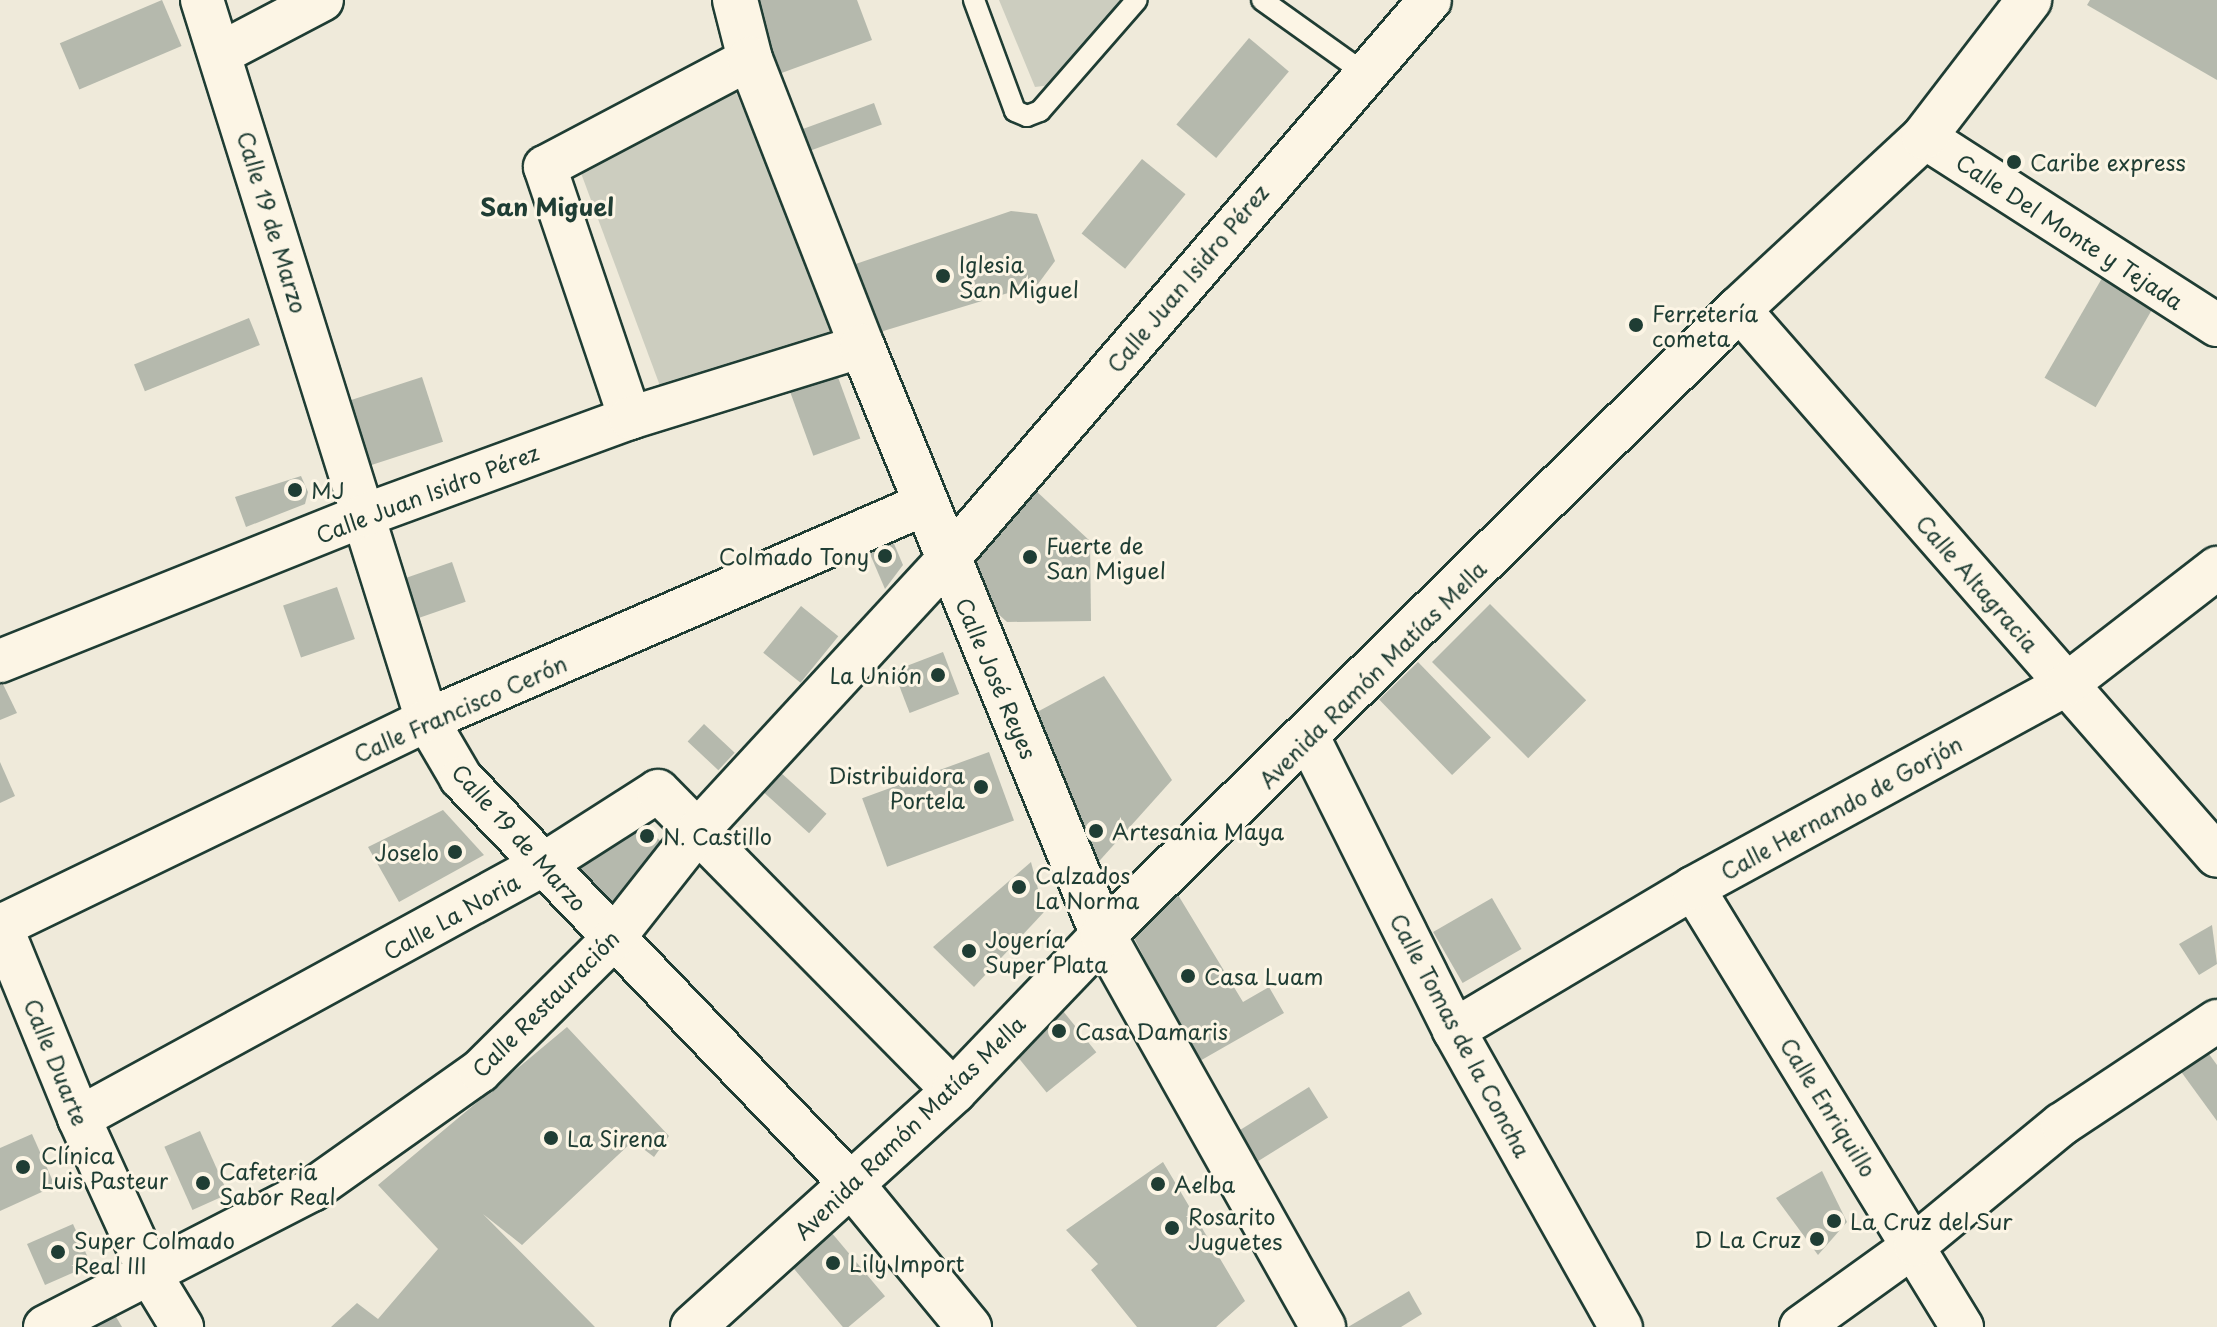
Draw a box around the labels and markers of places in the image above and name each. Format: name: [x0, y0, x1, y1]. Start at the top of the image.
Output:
place label: Caribe express: [2030, 149, 2187, 175]
marker: Caribe express: [2005, 153, 2023, 171]
place label: Iglesia San Miguel: [959, 250, 1077, 302]
marker: Iglesia San Miguel: [934, 267, 952, 285]
place label: Ferretería cometa: [1652, 299, 1758, 350]
marker: Ferretería cometa: [1627, 316, 1645, 334]
place label: MJ: [311, 477, 345, 503]
marker: MJ: [286, 481, 304, 499]
place label: Fuerte de San Miguel: [1046, 531, 1164, 582]
place label: Colmado Tony: [719, 543, 869, 569]
marker: Colmado Tony: [876, 547, 894, 565]
marker: Fuerte de San Miguel: [1021, 548, 1039, 566]
place label: La Unión: [827, 662, 922, 688]
marker: La Unión: [929, 666, 947, 684]
place label: Distribuidora Portela: [828, 761, 965, 812]
marker: Distribuidora Portela: [972, 778, 990, 796]
place label: Artesania Maya: [1112, 818, 1283, 844]
marker: Artesania Maya: [1087, 822, 1105, 840]
place label: N. Castillo: [663, 823, 773, 849]
marker: N. Castillo: [638, 827, 656, 845]
place label: Joselo: [375, 839, 439, 865]
marker: Joselo: [446, 843, 464, 861]
place label: Calzados La Norma: [1035, 861, 1141, 912]
marker: Calzados La Norma: [1010, 878, 1028, 896]
place label: Joyería Super Plata: [985, 925, 1110, 976]
marker: Joyería Super Plata: [960, 942, 978, 960]
place label: Casa Luam: [1204, 963, 1324, 989]
marker: Casa Luam: [1179, 967, 1197, 985]
place label: Casa Damaris: [1075, 1018, 1228, 1044]
marker: Casa Damaris: [1050, 1022, 1068, 1040]
place label: La Sirena: [567, 1125, 667, 1151]
marker: La Sirena: [542, 1129, 560, 1147]
place label: Clínica Luis Pasteur: [41, 1141, 169, 1192]
marker: Clínica Luis Pasteur: [12, 1156, 34, 1178]
place label: Cafeteria Sabor Real: [219, 1157, 335, 1208]
place label: Aelba: [1174, 1171, 1235, 1197]
marker: Cafeteria Sabor Real: [194, 1174, 212, 1192]
marker: Aelba: [1149, 1175, 1167, 1193]
place label: Rosarito Juguetes: [1188, 1202, 1282, 1254]
place label: La Cruz del Sur: [1850, 1208, 2014, 1234]
marker: La Cruz del Sur: [1825, 1212, 1843, 1230]
marker: Rosarito Juguetes: [1163, 1219, 1181, 1237]
place label: Super Colmado Real III: [74, 1226, 236, 1278]
place label: D La Cruz: [1694, 1226, 1801, 1252]
marker: D La Cruz: [1808, 1230, 1826, 1248]
marker: Super Colmado Real III: [49, 1243, 67, 1261]
place label: Lily Import: [849, 1250, 965, 1276]
marker: Lily Import: [824, 1254, 842, 1272]

